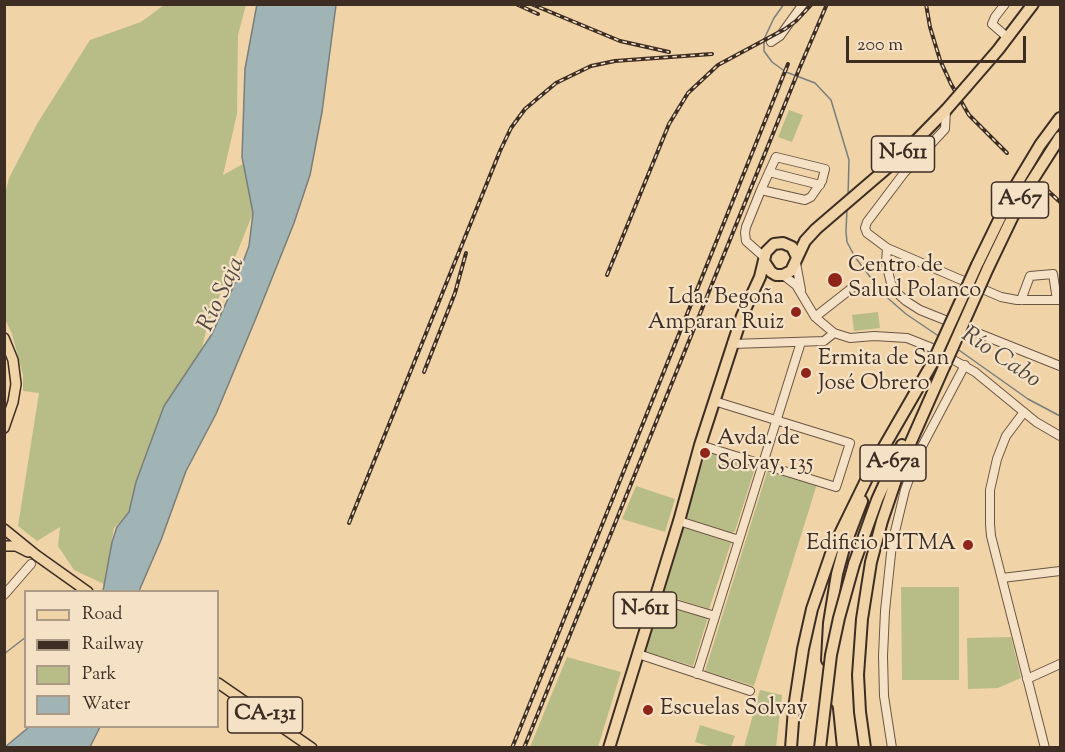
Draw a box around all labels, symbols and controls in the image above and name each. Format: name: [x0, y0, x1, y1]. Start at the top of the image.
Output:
scale bar: [849, 24, 1029, 62]
text: 200 m: [857, 33, 903, 59]
road number: N-611: [872, 136, 934, 172]
road number: A-67: [992, 182, 1048, 218]
water label: Río Saja: [193, 253, 253, 337]
place label: Centro de Salud Polanco: [848, 254, 981, 306]
marker: Centro de Salud Polanco: [826, 271, 844, 289]
place label: Lda. Begoña Amparan Ruiz: [648, 286, 784, 338]
marker: Lda. Begoña Amparan Ruiz: [789, 305, 803, 319]
water label: Río Cabo: [955, 322, 1045, 396]
place label: Ermita de San José Obrero: [818, 347, 950, 398]
marker: Ermita de San José Obrero: [799, 366, 813, 380]
place label: Avda. de Solvay, 135: [717, 427, 813, 478]
road number: A-67a: [860, 445, 926, 481]
marker: Avda. de Solvay, 135: [698, 446, 712, 460]
place label: Edificio PITMA: [806, 532, 956, 558]
marker: Edificio PITMA: [961, 538, 975, 552]
legend: [24, 590, 219, 728]
road number: N-611: [614, 592, 676, 628]
text: Road: [82, 602, 122, 628]
text: Railway: [82, 632, 144, 658]
text: Park: [82, 662, 116, 688]
text: Water: [82, 692, 130, 718]
road number: CA-131: [228, 697, 302, 733]
place label: Escuelas Solvay: [660, 697, 808, 723]
marker: Escuelas Solvay: [641, 703, 655, 717]

